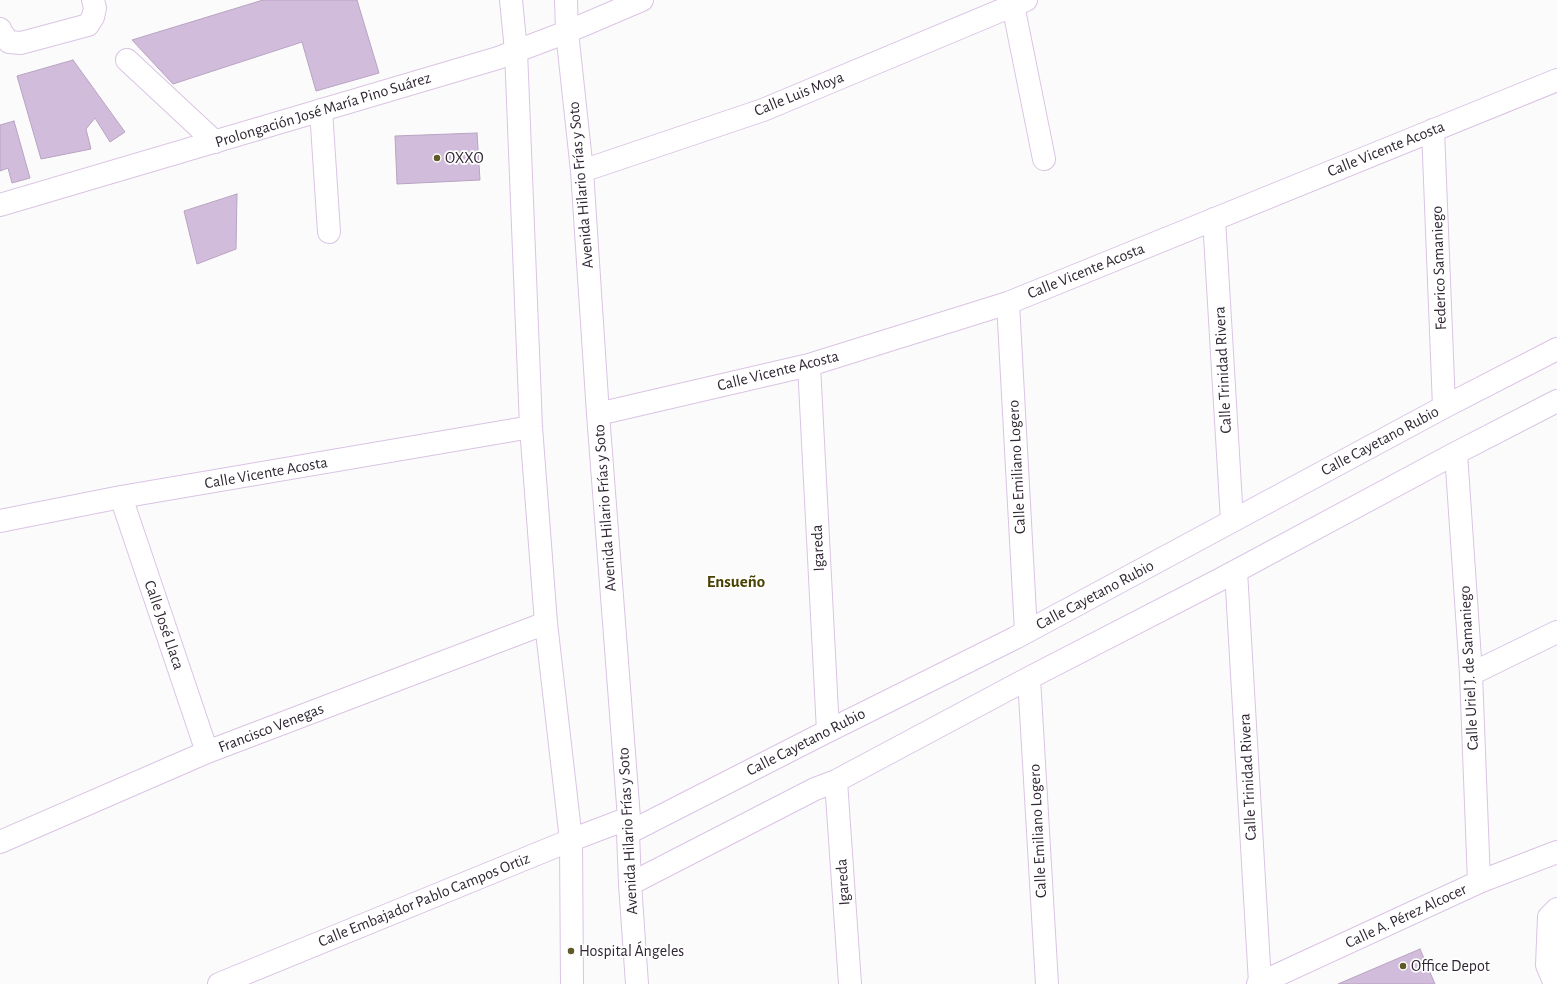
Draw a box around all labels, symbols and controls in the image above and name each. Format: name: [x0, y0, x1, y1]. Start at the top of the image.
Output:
street label: Calle Luis Moya: [751, 67, 847, 121]
street label: Prolongación José María Pino Suárez: [213, 68, 433, 152]
street label: Avenida Hilario Frías y Soto: [564, 101, 598, 269]
street label: Calle Vicente Acosta: [1325, 117, 1447, 181]
place label: OXXO: [445, 148, 484, 168]
marker: OXXO: [432, 153, 442, 163]
street label: Federico Samaniego: [1427, 205, 1451, 331]
street label: Calle Vicente Acosta: [1025, 239, 1147, 303]
street label: Calle Trinidad Rivera: [1210, 306, 1236, 434]
street label: Calle Vicente Acosta: [715, 347, 841, 395]
street label: Calle Emiliano Logero: [1004, 400, 1030, 534]
street label: Calle Cayetano Rubio: [1318, 402, 1442, 480]
street label: Avenida Hilario Frías y Soto: [590, 424, 620, 592]
street label: Calle Vicente Acosta: [203, 453, 329, 493]
street label: Igareda: [807, 524, 829, 572]
street label: Calle Cayetano Rubio: [1033, 556, 1157, 634]
district label: Ensueño: [707, 572, 765, 592]
street label: Calle José Llaca: [140, 578, 188, 672]
street label: Calle Uriel J. de Samaniego: [1455, 585, 1483, 751]
street label: Francisco Venegas: [216, 699, 326, 757]
street label: Calle Cayetano Rubio: [743, 704, 869, 780]
street label: Calle Trinidad Rivera: [1235, 713, 1261, 841]
street label: Avenida Hilario Frías y Soto: [614, 747, 642, 915]
street label: Calle Emiliano Logero: [1025, 764, 1051, 898]
street label: Calle Embajador Pablo Campos Ortiz: [315, 849, 533, 951]
street label: Igareda: [832, 858, 854, 906]
street label: Calle A. Pérez Alcocer: [1342, 879, 1470, 953]
place label: Hospital Ángeles: [579, 941, 684, 961]
marker: Hospital Ángeles: [566, 946, 576, 956]
place label: Office Depot: [1411, 956, 1490, 976]
marker: Office Depot: [1398, 961, 1408, 971]

